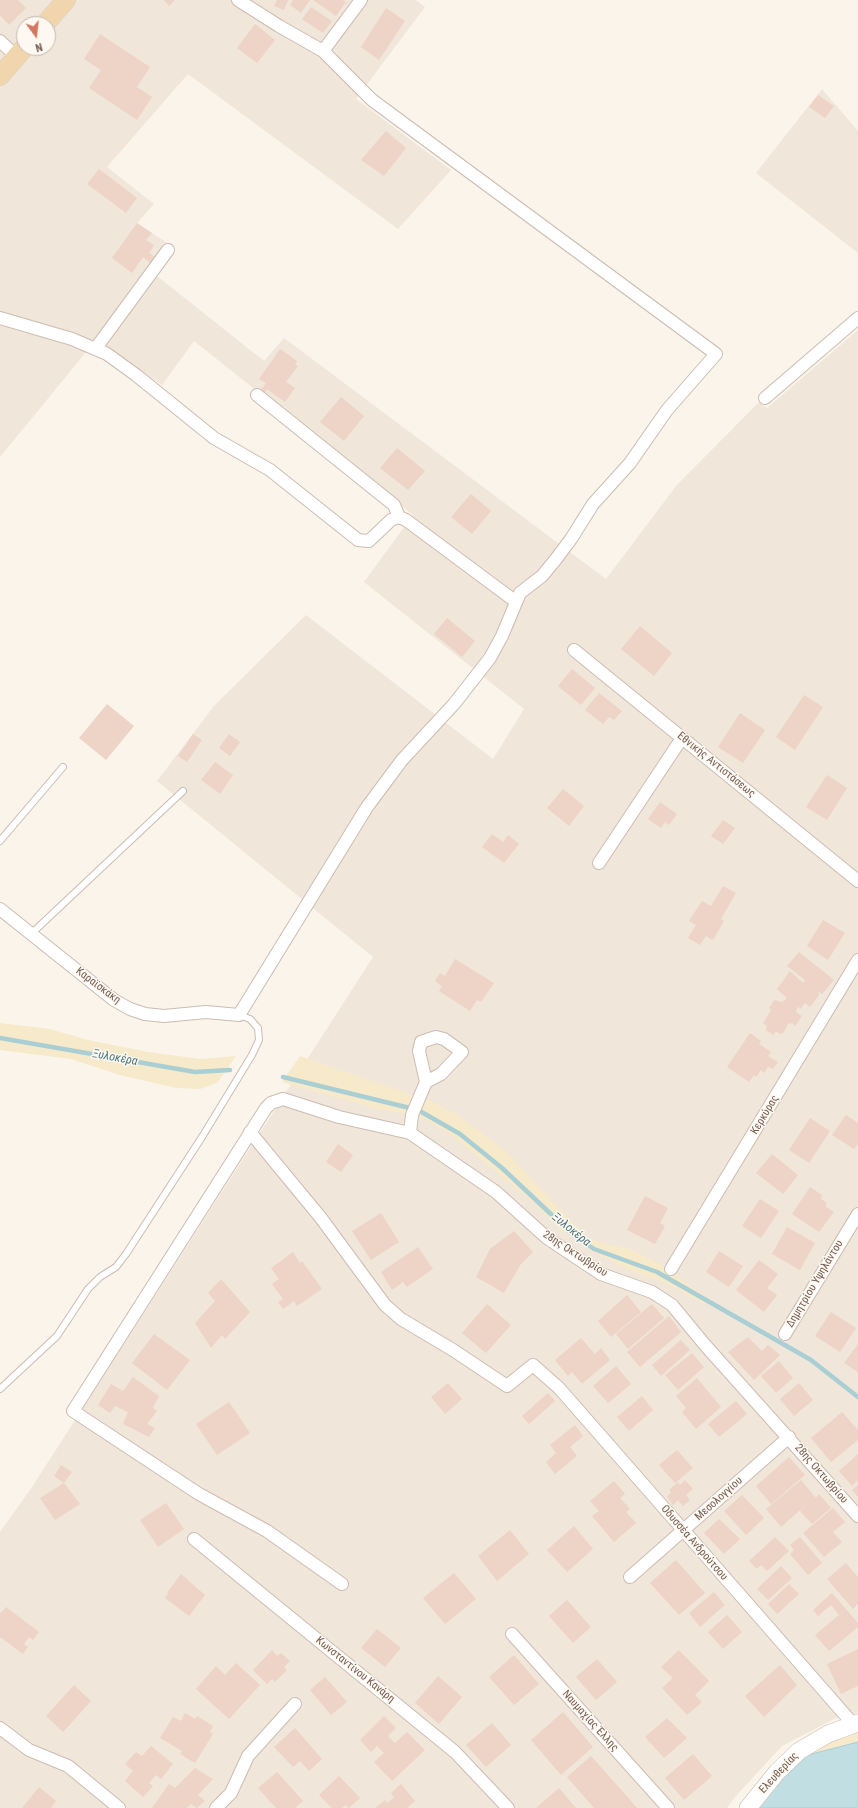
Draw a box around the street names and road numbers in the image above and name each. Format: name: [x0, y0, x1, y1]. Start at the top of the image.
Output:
street label: Εθνικής Αντιστάσεως: [674, 730, 758, 800]
street label: Καραϊσκάκη: [73, 965, 123, 1007]
street label: Κερκύρας: [748, 1093, 782, 1137]
street label: 28ης Οκτωβρίου: [540, 1228, 610, 1280]
street label: Δημητρίου Υψηλάντου: [784, 1238, 846, 1330]
street label: 28ης Οκτωβρίου: [792, 1442, 850, 1506]
street label: Μεσολογγίου: [693, 1474, 745, 1524]
street label: Οδυσσέα Ανδρούτσου: [658, 1503, 730, 1583]
street label: Κωνσταντίνου Κανάρη: [313, 1634, 397, 1706]
street label: Ναυμαχίας Έλλης: [559, 1688, 621, 1754]
street label: Ελευθερίας: [757, 1750, 801, 1796]

